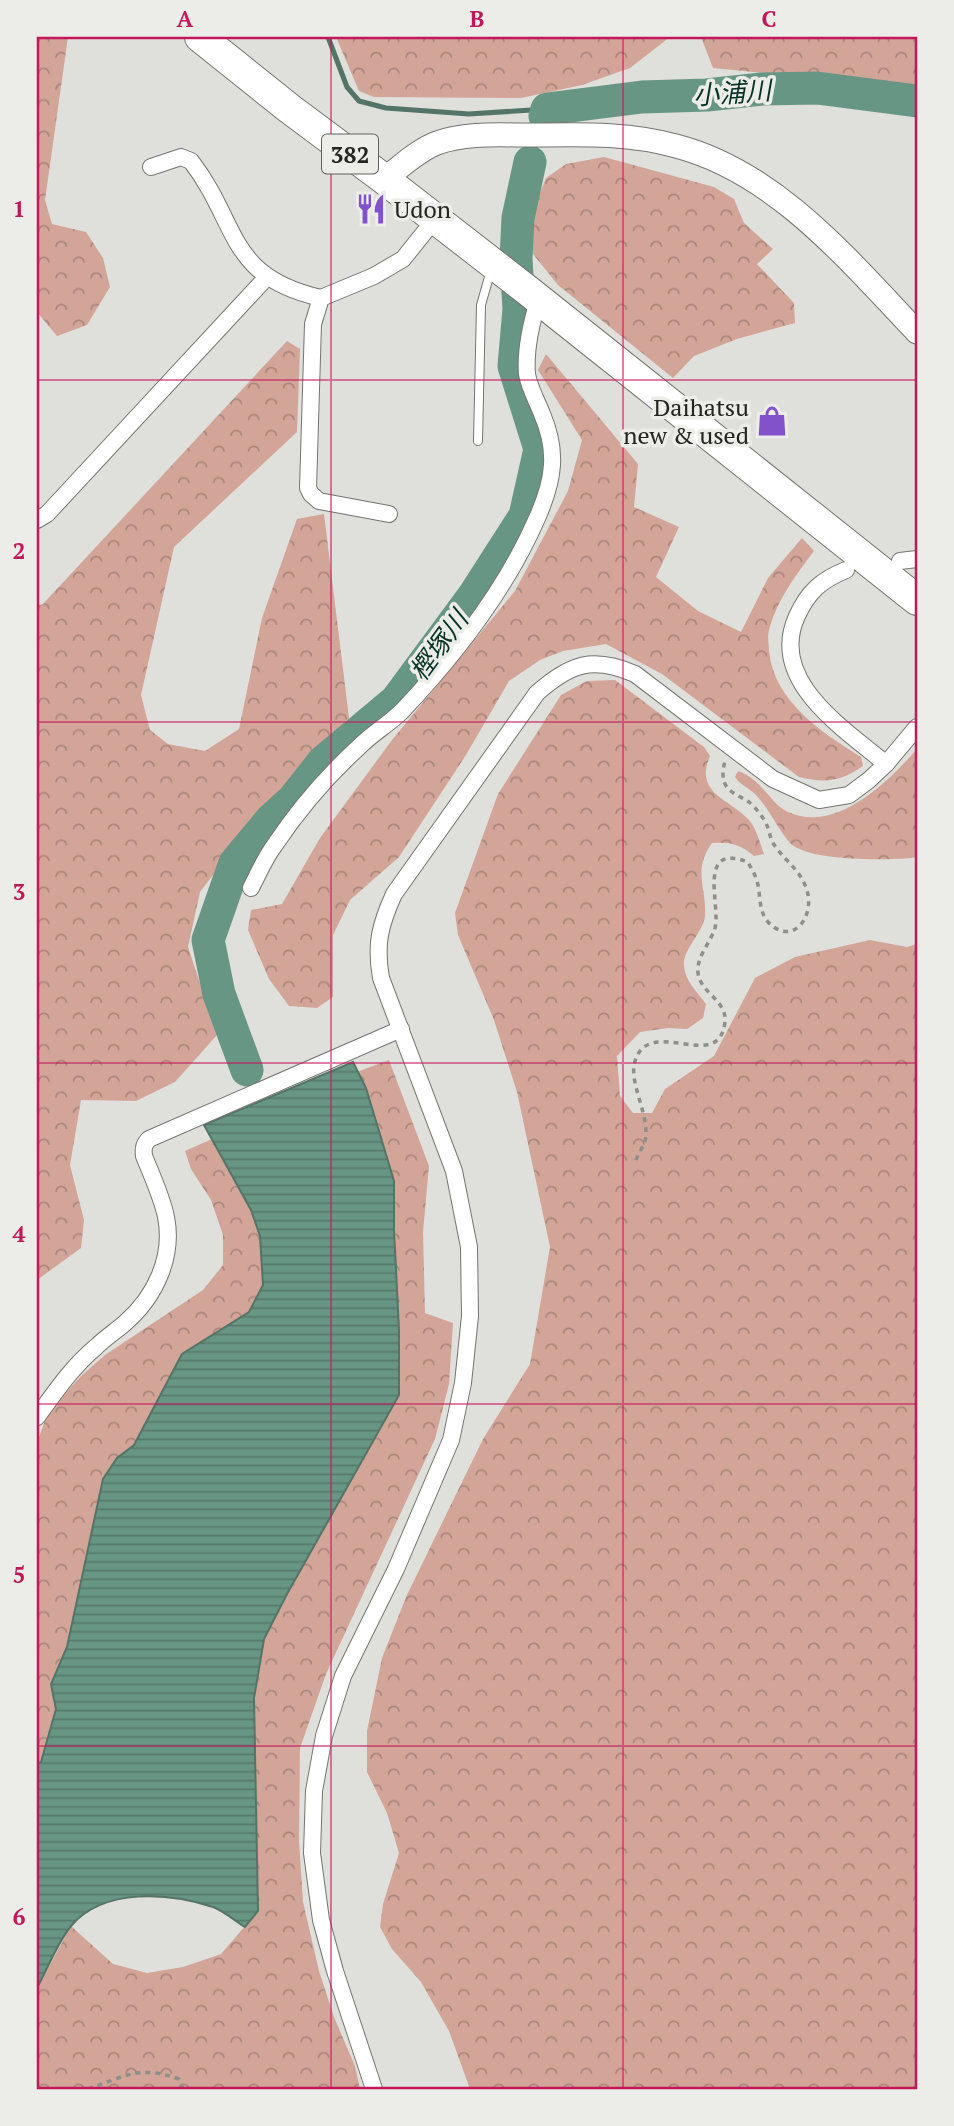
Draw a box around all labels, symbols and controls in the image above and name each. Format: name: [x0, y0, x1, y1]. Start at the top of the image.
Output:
text: A: [177, 3, 194, 34]
text: B: [470, 3, 485, 34]
text: C: [762, 3, 777, 34]
water label: 小浦川: [692, 72, 775, 112]
road number: 382: [322, 134, 378, 174]
restaurant icon: Udon: [354, 192, 388, 226]
text: 1: [13, 193, 26, 224]
place label: Udon: [394, 193, 451, 225]
place label: Daihatsu new & used: [623, 391, 749, 451]
shop icon: Daihatsu new & used: [755, 404, 789, 438]
text: 2: [13, 535, 26, 566]
water label: 樫塚川: [401, 601, 476, 687]
text: 3: [13, 876, 26, 907]
text: 4: [13, 1218, 26, 1249]
text: 5: [13, 1559, 26, 1590]
text: 6: [13, 1901, 26, 1932]

